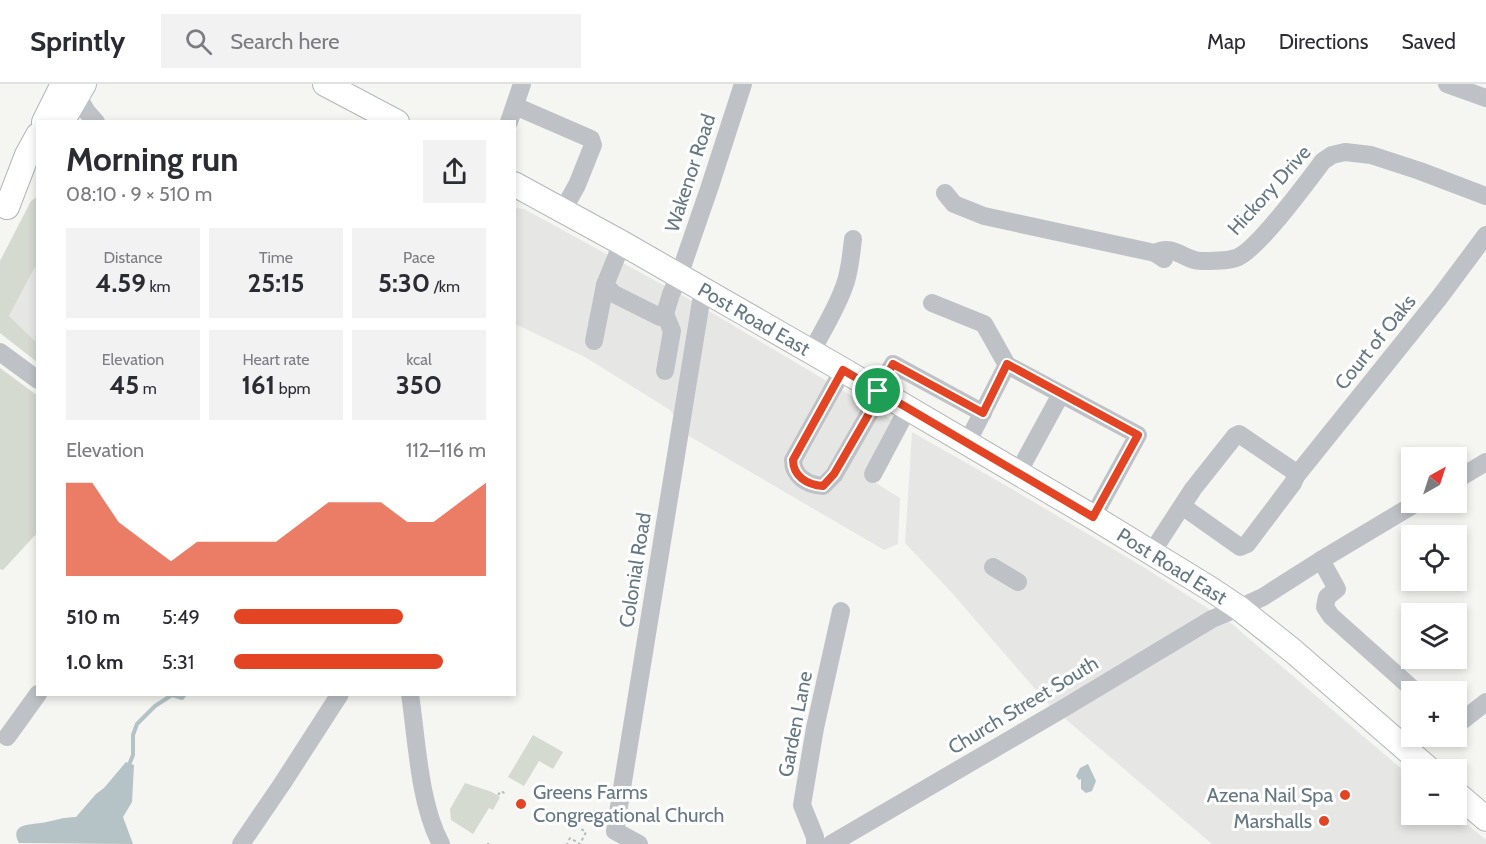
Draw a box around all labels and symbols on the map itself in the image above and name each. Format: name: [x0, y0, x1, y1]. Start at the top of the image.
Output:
street label: Wakenor Road: [660, 111, 720, 235]
street label: Hickory Drive: [1222, 140, 1316, 240]
street label: Post Road East: [694, 277, 814, 361]
street label: Court of Oaks: [1329, 290, 1421, 394]
pin: [852, 365, 903, 416]
north arrow: [1401, 447, 1467, 513]
street label: Colonial Road: [614, 511, 656, 629]
street label: Post Road East: [1113, 523, 1232, 610]
street label: Church Street South: [944, 651, 1102, 759]
street label: Garden Lane: [773, 669, 817, 779]
place label: Greens Farms Congregational Church: [533, 780, 724, 827]
place label: Azena Nail Spa: [1207, 783, 1333, 807]
marker: Azena Nail Spa: [1338, 788, 1352, 802]
marker: Greens Farms Congregational Church: [514, 797, 528, 811]
place label: Marshalls: [1234, 809, 1312, 833]
marker: Marshalls: [1317, 814, 1331, 828]

